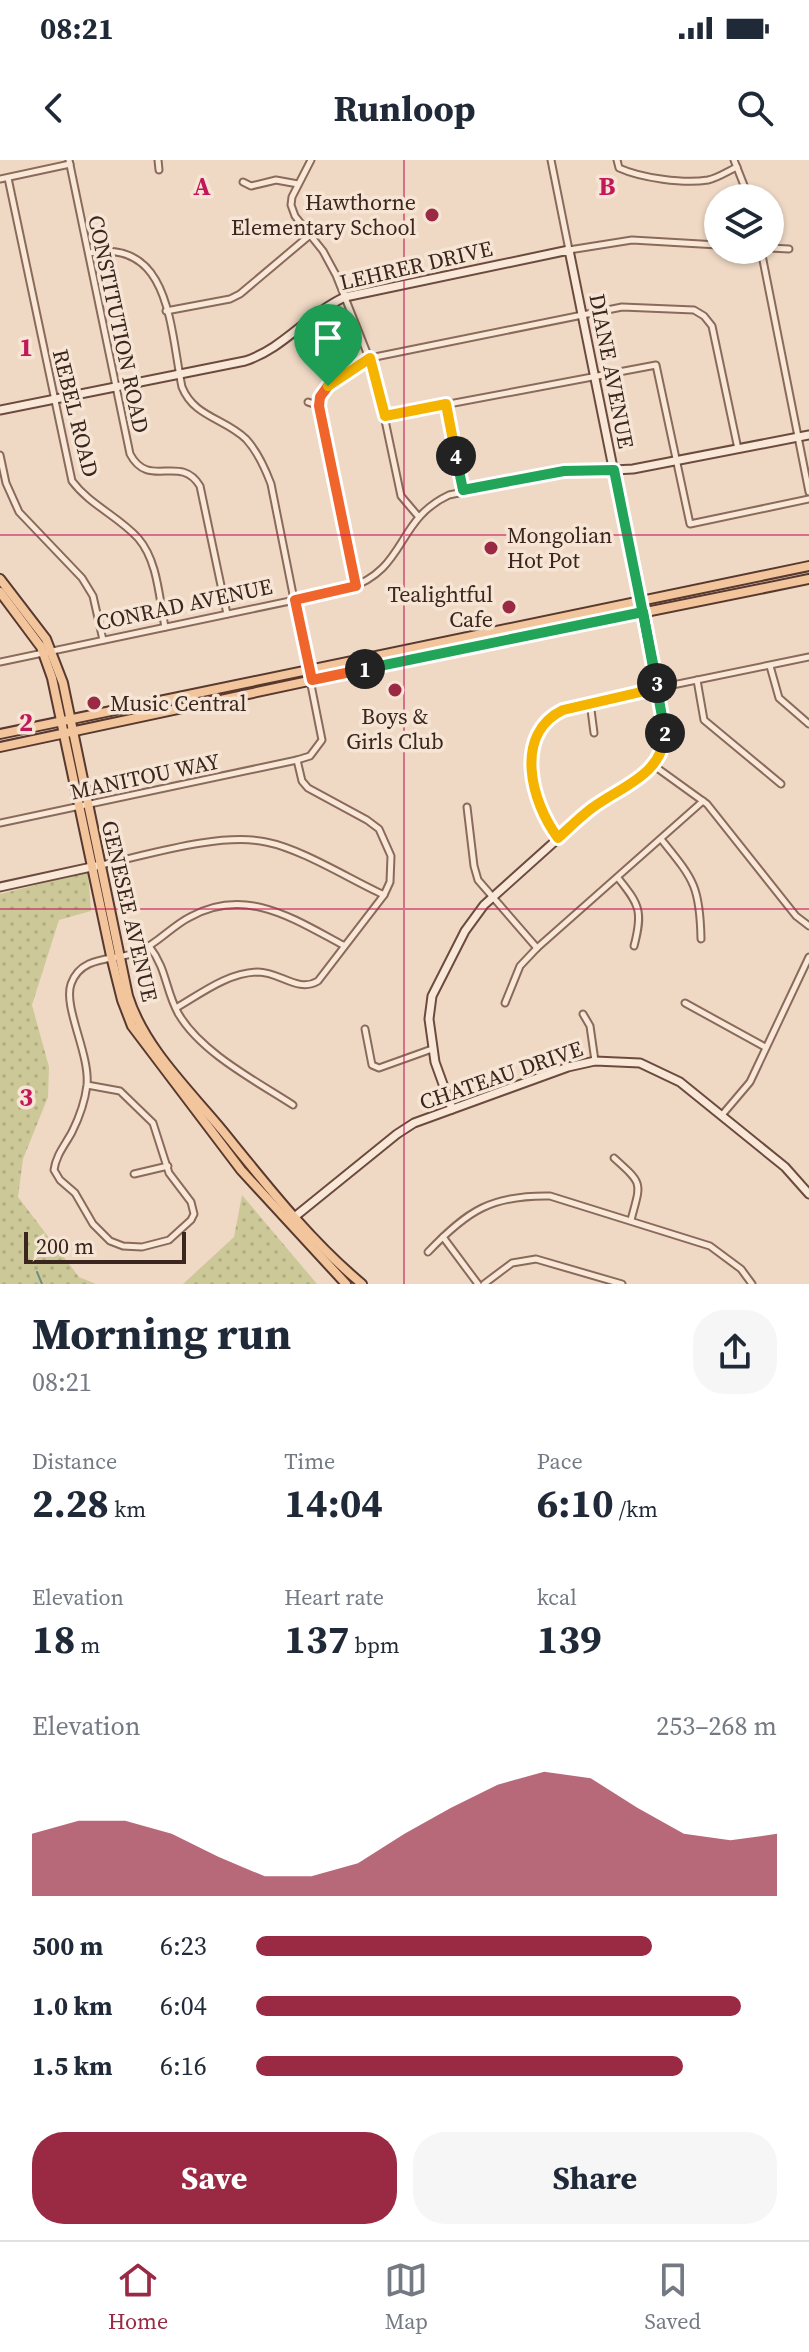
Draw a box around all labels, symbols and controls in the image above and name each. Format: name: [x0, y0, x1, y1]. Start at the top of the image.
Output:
text: 08:21: [40, 8, 114, 49]
text: Runloop: [334, 84, 475, 133]
icon: back: [32, 86, 76, 130]
icon: search: [733, 86, 777, 130]
text: A: [193, 168, 211, 204]
text: B: [599, 168, 616, 204]
map controls: [704, 184, 784, 264]
button: layers: [704, 184, 784, 264]
place label: Hawthorne Elementary School: [231, 187, 416, 242]
marker: Hawthorne Elementary School: [423, 206, 441, 224]
street label: CONSTITUTION ROAD: [81, 212, 157, 436]
street label: LEHRER DRIVE: [337, 233, 495, 297]
street label: DIANE AVENUE: [582, 291, 642, 451]
pin: [294, 304, 362, 386]
icon: arrive: [306, 316, 350, 360]
text: 1: [19, 329, 33, 365]
street label: REBEL ROAD: [46, 346, 106, 480]
pin: 4: [436, 436, 476, 476]
text: 4: [450, 441, 462, 471]
place label: Mongolian Hot Pot: [507, 520, 612, 575]
marker: Mongolian Hot Pot: [482, 539, 500, 557]
street label: CONRAD AVENUE: [93, 571, 275, 637]
place label: Tealightful Cafe: [388, 579, 493, 634]
marker: Tealightful Cafe: [500, 598, 518, 616]
pin: 1: [345, 649, 385, 689]
text: 1: [359, 654, 371, 684]
pin: 3: [637, 663, 677, 703]
text: 3: [651, 668, 663, 698]
marker: Boys & Girls Club: [386, 681, 404, 699]
place label: Music Central: [110, 688, 246, 718]
marker: Music Central: [85, 694, 103, 712]
place label: Boys & Girls Club: [346, 701, 444, 756]
text: 2: [19, 704, 33, 740]
pin: 2: [645, 713, 685, 753]
text: 2: [659, 718, 671, 748]
street label: MANITOU WAY: [67, 745, 223, 807]
street label: GENESEE AVENUE: [95, 818, 165, 1004]
street label: CHATEAU DRIVE: [415, 1033, 587, 1117]
text: 3: [19, 1079, 33, 1115]
scale bar: [24, 1228, 186, 1264]
text: 200 m: [36, 1231, 94, 1261]
text: Morning run: [32, 1303, 291, 1364]
button: share: [693, 1310, 777, 1394]
text: 08:21: [32, 1364, 92, 1400]
text: Distance: [32, 1446, 117, 1476]
text: Time: [284, 1446, 335, 1476]
text: Pace: [537, 1446, 583, 1476]
text: 2.28: [32, 1476, 109, 1530]
text: 14:04: [284, 1476, 383, 1530]
text: 6:10: [537, 1476, 614, 1530]
text: km: [109, 1494, 146, 1524]
text: /km: [614, 1494, 658, 1524]
text: Elevation: [32, 1582, 124, 1612]
text: Heart rate: [284, 1582, 384, 1612]
text: kcal: [537, 1582, 577, 1612]
text: 18: [32, 1612, 75, 1666]
text: 137: [284, 1612, 349, 1666]
text: 139: [537, 1612, 602, 1666]
text: m: [75, 1630, 100, 1660]
text: bpm: [349, 1630, 400, 1660]
text: Elevation: [32, 1708, 141, 1744]
text: 253–268 m: [656, 1708, 777, 1744]
text: 500 m: [32, 1928, 103, 1964]
text: 6:23: [160, 1928, 207, 1964]
text: 1.0 km: [32, 1988, 113, 2024]
text: 6:04: [160, 1988, 207, 2024]
text: 1.5 km: [32, 2048, 113, 2084]
text: 6:16: [160, 2048, 207, 2084]
button: Save: [32, 2132, 397, 2224]
button: Share: [413, 2132, 777, 2224]
tab: Home: [108, 2258, 168, 2336]
tab: Map: [384, 2258, 428, 2336]
tab: Saved: [645, 2258, 701, 2336]

